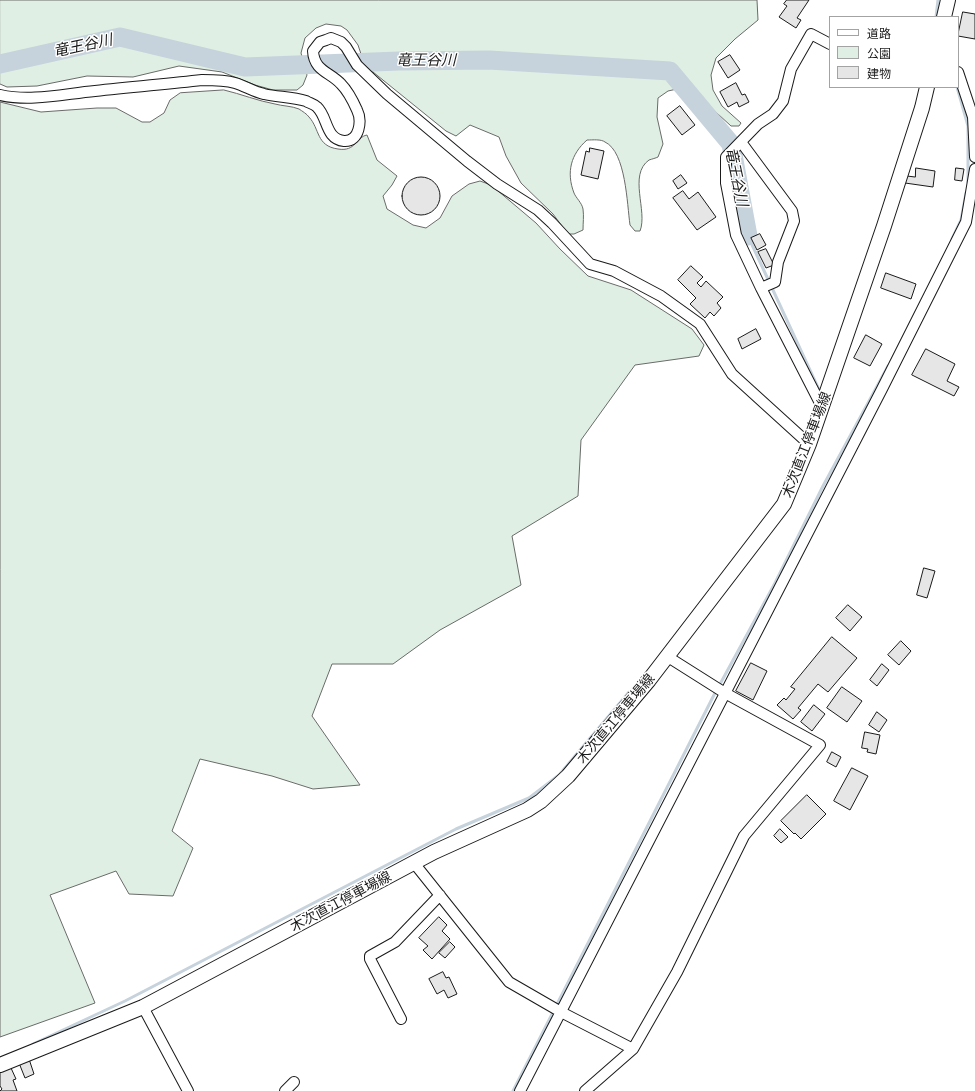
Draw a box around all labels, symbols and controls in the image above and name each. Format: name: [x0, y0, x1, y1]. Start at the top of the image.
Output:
legend: [829, 16, 959, 88]
text: 道路: [867, 26, 891, 41]
water label: 竜王谷川: [52, 31, 114, 61]
text: 公園: [867, 46, 891, 61]
water label: 竜王谷川: [396, 52, 456, 70]
text: 建物: [867, 66, 891, 81]
water label: 竜王谷川: [721, 146, 751, 208]
street label: 木次直江停車場線: [779, 390, 835, 500]
street label: 木次直江停車場線: [574, 671, 658, 767]
street label: 木次直江停車場線: [288, 868, 394, 936]

